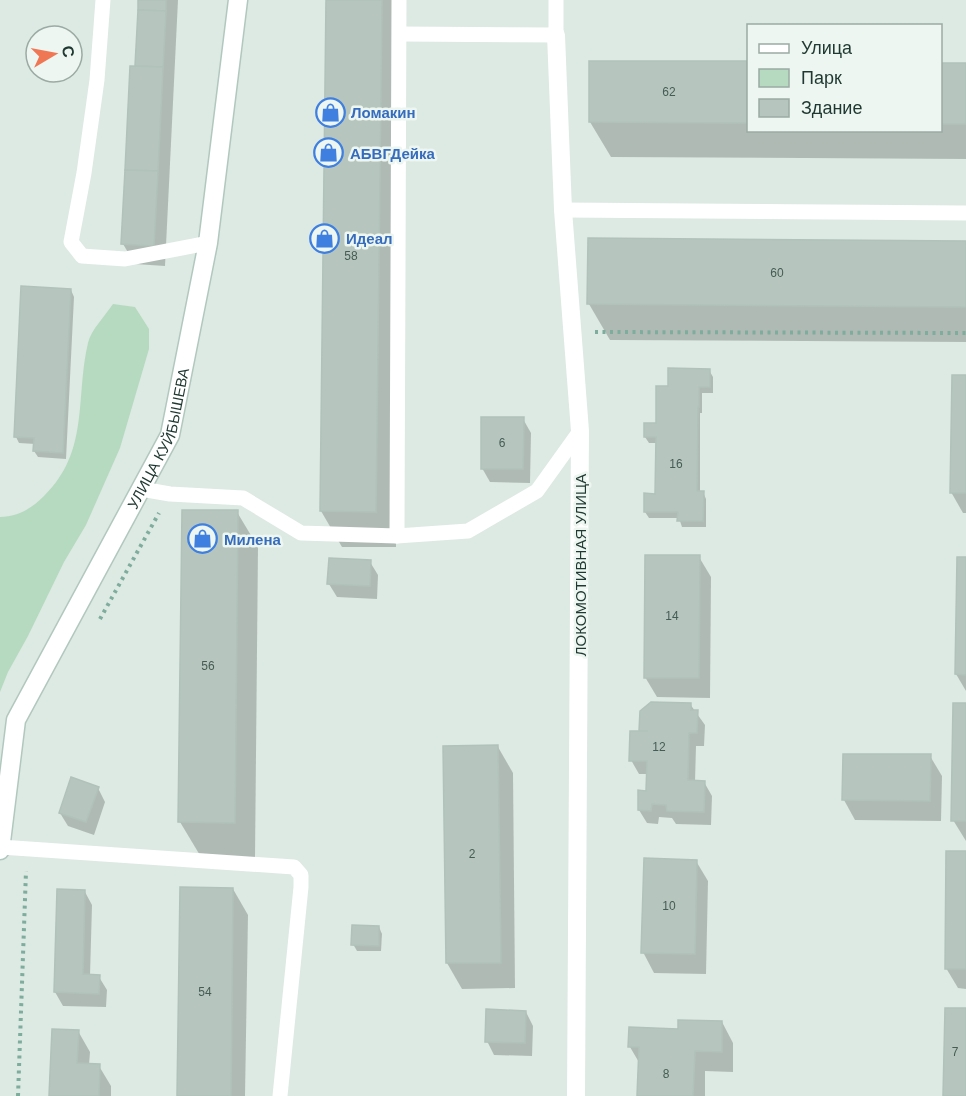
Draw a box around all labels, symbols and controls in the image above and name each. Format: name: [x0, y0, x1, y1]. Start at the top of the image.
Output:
north arrow: [24, 24, 84, 84]
legend: [747, 24, 942, 132]
text: Улица: [801, 38, 853, 58]
text: С: [59, 44, 78, 59]
text: Парк: [801, 68, 842, 88]
house number: 62: [662, 85, 676, 99]
shop icon: Ломакин: [314, 96, 346, 128]
text: Здание: [801, 98, 862, 118]
place label: Ломакин: [351, 104, 416, 121]
shop icon: АБВГДейка: [313, 137, 345, 169]
place label: АБВГДейка: [350, 145, 436, 162]
shop icon: Идеал: [309, 222, 341, 254]
place label: Идеал: [346, 230, 393, 247]
house number: 58: [344, 249, 358, 263]
house number: 60: [770, 266, 784, 280]
street label: УЛИЦА КУЙБЫШЕВА: [123, 366, 192, 511]
house number: 6: [499, 436, 506, 450]
house number: 16: [669, 457, 683, 471]
street label: ЛОКОМОТИВНАЯ УЛИЦА: [572, 474, 589, 656]
shop icon: Милена: [187, 523, 219, 555]
place label: Милена: [224, 531, 281, 548]
house number: 14: [665, 609, 679, 623]
house number: 56: [201, 659, 215, 673]
house number: 12: [652, 740, 666, 754]
house number: 2: [469, 847, 476, 861]
house number: 10: [662, 899, 676, 913]
house number: 54: [198, 985, 212, 999]
house number: 7: [952, 1045, 959, 1059]
house number: 8: [663, 1067, 670, 1081]

